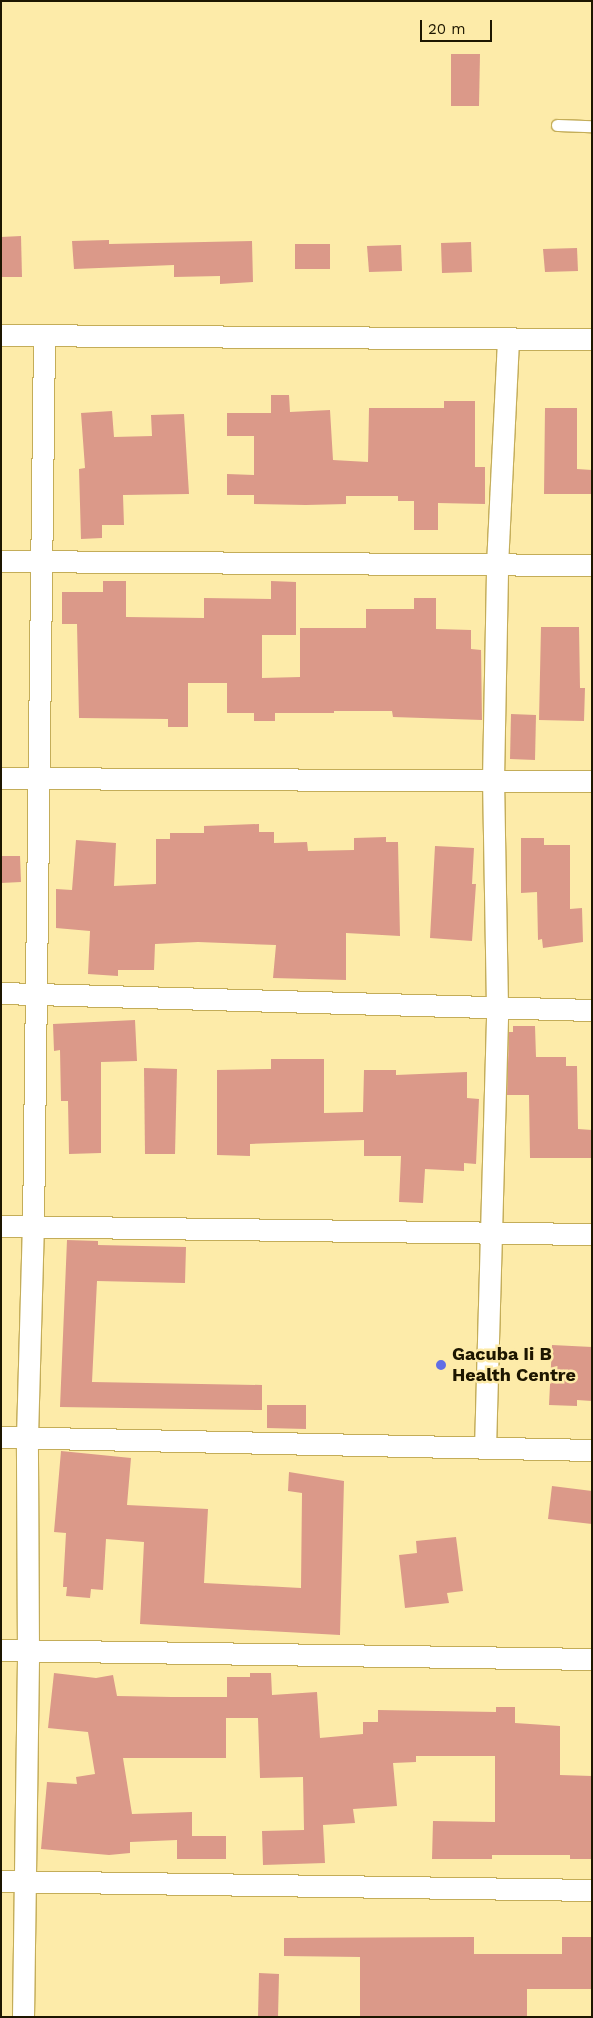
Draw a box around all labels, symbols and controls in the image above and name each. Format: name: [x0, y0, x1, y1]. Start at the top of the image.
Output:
scale bar: [423, 10, 496, 42]
text: 20 m: [428, 20, 466, 38]
place label: Gacuba Ii B Health Centre: [452, 1344, 576, 1386]
marker: Gacuba Ii B Health Centre: [434, 1358, 448, 1372]

